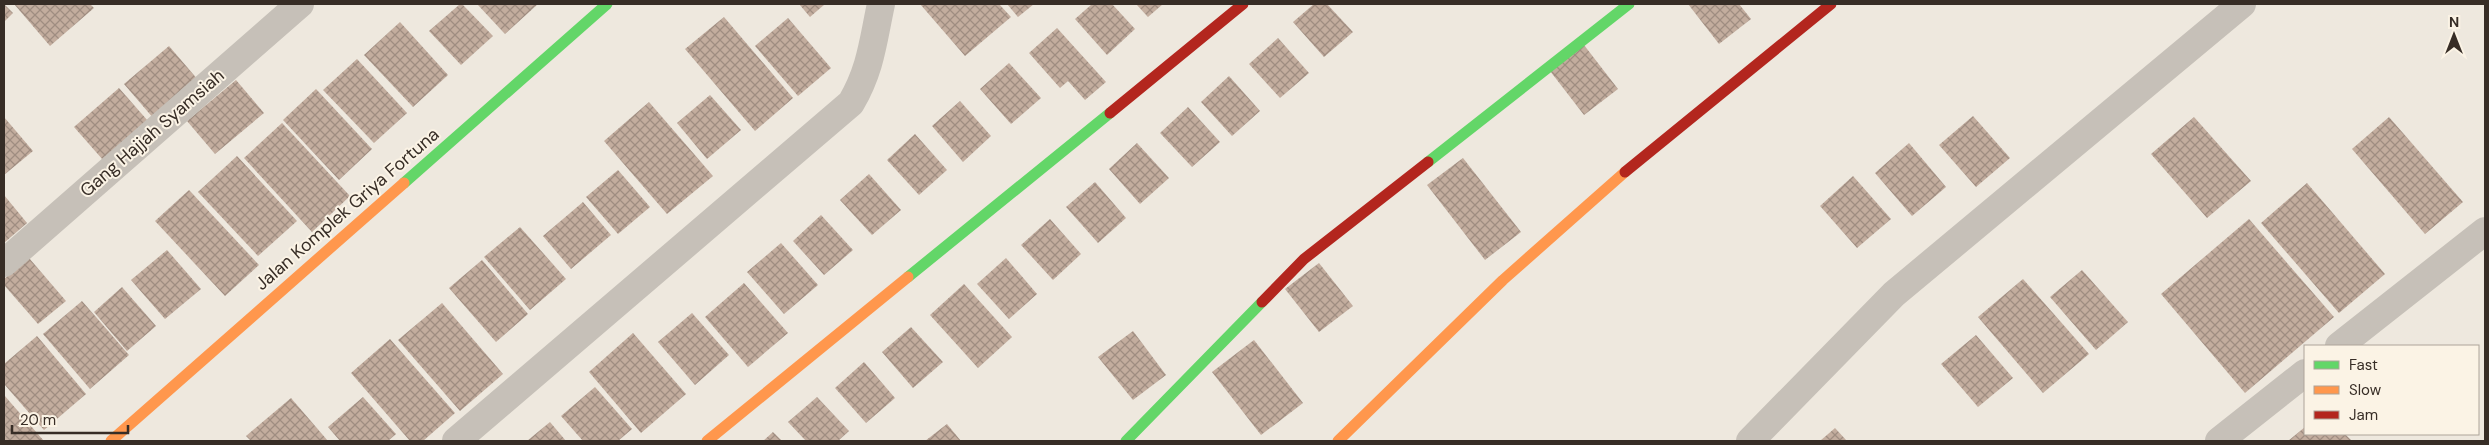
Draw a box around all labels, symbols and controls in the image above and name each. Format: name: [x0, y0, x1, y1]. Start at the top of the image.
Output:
north arrow: [2429, 10, 2479, 60]
text: N: [2449, 13, 2459, 31]
street label: Gang Hajjah Syamsiah: [75, 64, 229, 202]
street label: Jalan Komplek Griya Fortuna: [250, 122, 444, 296]
legend: [2304, 345, 2479, 435]
text: Fast: [2349, 355, 2378, 375]
text: Slow: [2349, 380, 2382, 400]
scale bar: [12, 402, 129, 434]
text: Jam: [2349, 405, 2378, 425]
text: 20 m: [20, 410, 56, 430]

